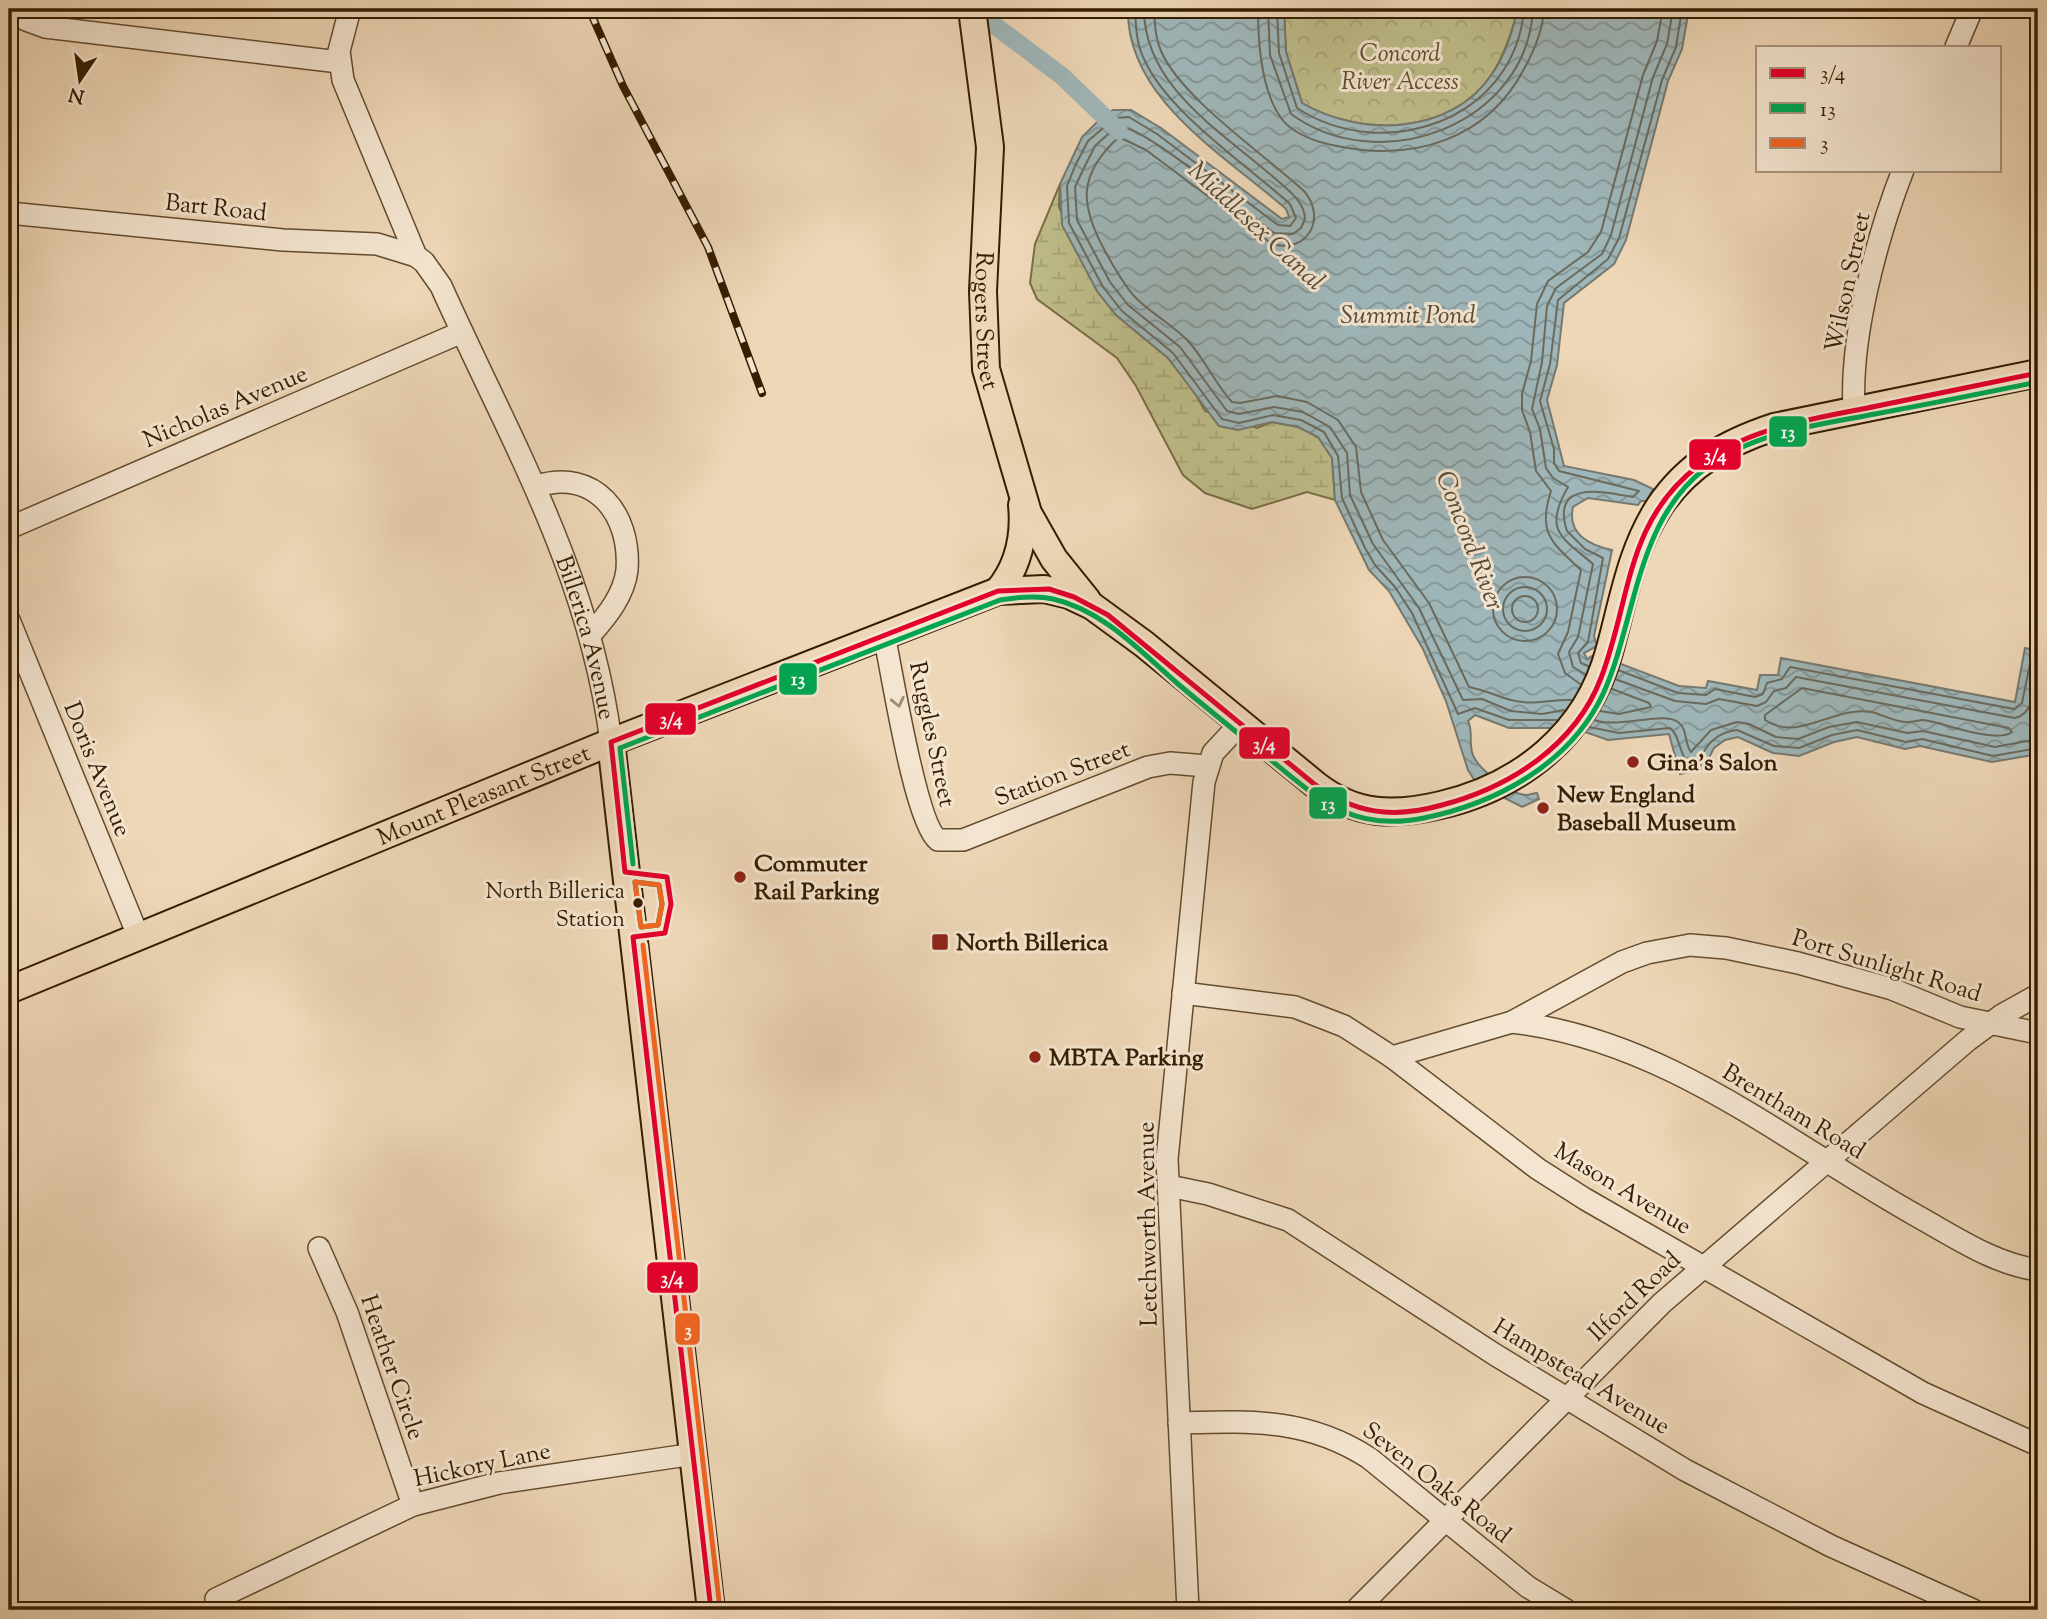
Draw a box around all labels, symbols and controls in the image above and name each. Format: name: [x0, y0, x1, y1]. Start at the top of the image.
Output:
park label: Concord River Access: [1341, 38, 1459, 100]
north arrow: [46, 46, 116, 116]
legend: [1756, 46, 2002, 172]
text: 3/4: [1820, 60, 1845, 90]
text: N: [66, 79, 87, 109]
text: 13: [1820, 96, 1836, 126]
text: 3: [1820, 130, 1828, 160]
water label: Middlesex Canal: [1178, 153, 1332, 300]
street label: Bart Road: [163, 187, 269, 231]
street label: Wilson Street: [1818, 209, 1880, 356]
street label: Rogers Street: [964, 251, 1006, 394]
water label: Summit Pond: [1340, 298, 1476, 335]
street label: Nicholas Avenue: [138, 358, 313, 458]
line badge: 13: [1768, 415, 1808, 448]
text: 13: [1781, 420, 1795, 447]
line badge: 3/4: [1688, 438, 1742, 471]
text: 3/4: [1704, 443, 1727, 470]
water label: Concord River: [1425, 466, 1512, 616]
street label: Billerica Avenue: [545, 551, 623, 722]
street label: Ruggles Street: [899, 659, 963, 810]
line badge: 13: [778, 662, 818, 696]
text: 13: [791, 667, 805, 694]
one-way arrow: [890, 696, 905, 708]
street label: Doris Avenue: [54, 697, 139, 842]
line badge: 3/4: [644, 702, 697, 736]
text: 3/4: [660, 707, 683, 734]
line badge: 3/4: [1238, 726, 1291, 760]
text: 3/4: [1253, 732, 1276, 759]
street label: Station Street: [990, 733, 1135, 816]
street label: Mount Pleasant Street: [372, 737, 596, 856]
place label: Gina's Salon: [1647, 747, 1778, 781]
marker: Gina's Salon: [1625, 754, 1641, 770]
place label: New England Baseball Museum: [1557, 779, 1736, 841]
line badge: 13: [1308, 786, 1348, 820]
text: 13: [1321, 792, 1335, 819]
marker: New England Baseball Museum: [1535, 800, 1551, 816]
place label: Commuter Rail Parking: [754, 848, 880, 910]
marker: Commuter Rail Parking: [732, 869, 748, 885]
place label: North Billerica Station: [485, 877, 625, 937]
marker: North Billerica Station: [631, 896, 645, 910]
street label: Port Sunlight Road: [1787, 922, 1986, 1012]
place label: North Billerica: [956, 927, 1109, 961]
marker: North Billerica: [930, 932, 950, 952]
place label: MBTA Parking: [1049, 1042, 1204, 1076]
marker: MBTA Parking: [1027, 1049, 1043, 1065]
street label: Brentham Road: [1715, 1057, 1871, 1169]
street label: Letchworth Avenue: [1130, 1121, 1168, 1327]
street label: Mason Avenue: [1547, 1135, 1697, 1244]
street label: Ilford Road: [1581, 1244, 1690, 1350]
line badge: 3/4: [646, 1261, 699, 1294]
text: 3/4: [661, 1266, 684, 1293]
street label: Heather Circle: [350, 1291, 432, 1445]
street label: Hampstead Avenue: [1486, 1311, 1676, 1444]
line badge: 3: [674, 1312, 701, 1346]
text: 3: [684, 1318, 692, 1345]
street label: Seven Oaks Road: [1354, 1415, 1518, 1553]
street label: Hickory Lane: [411, 1435, 554, 1497]

